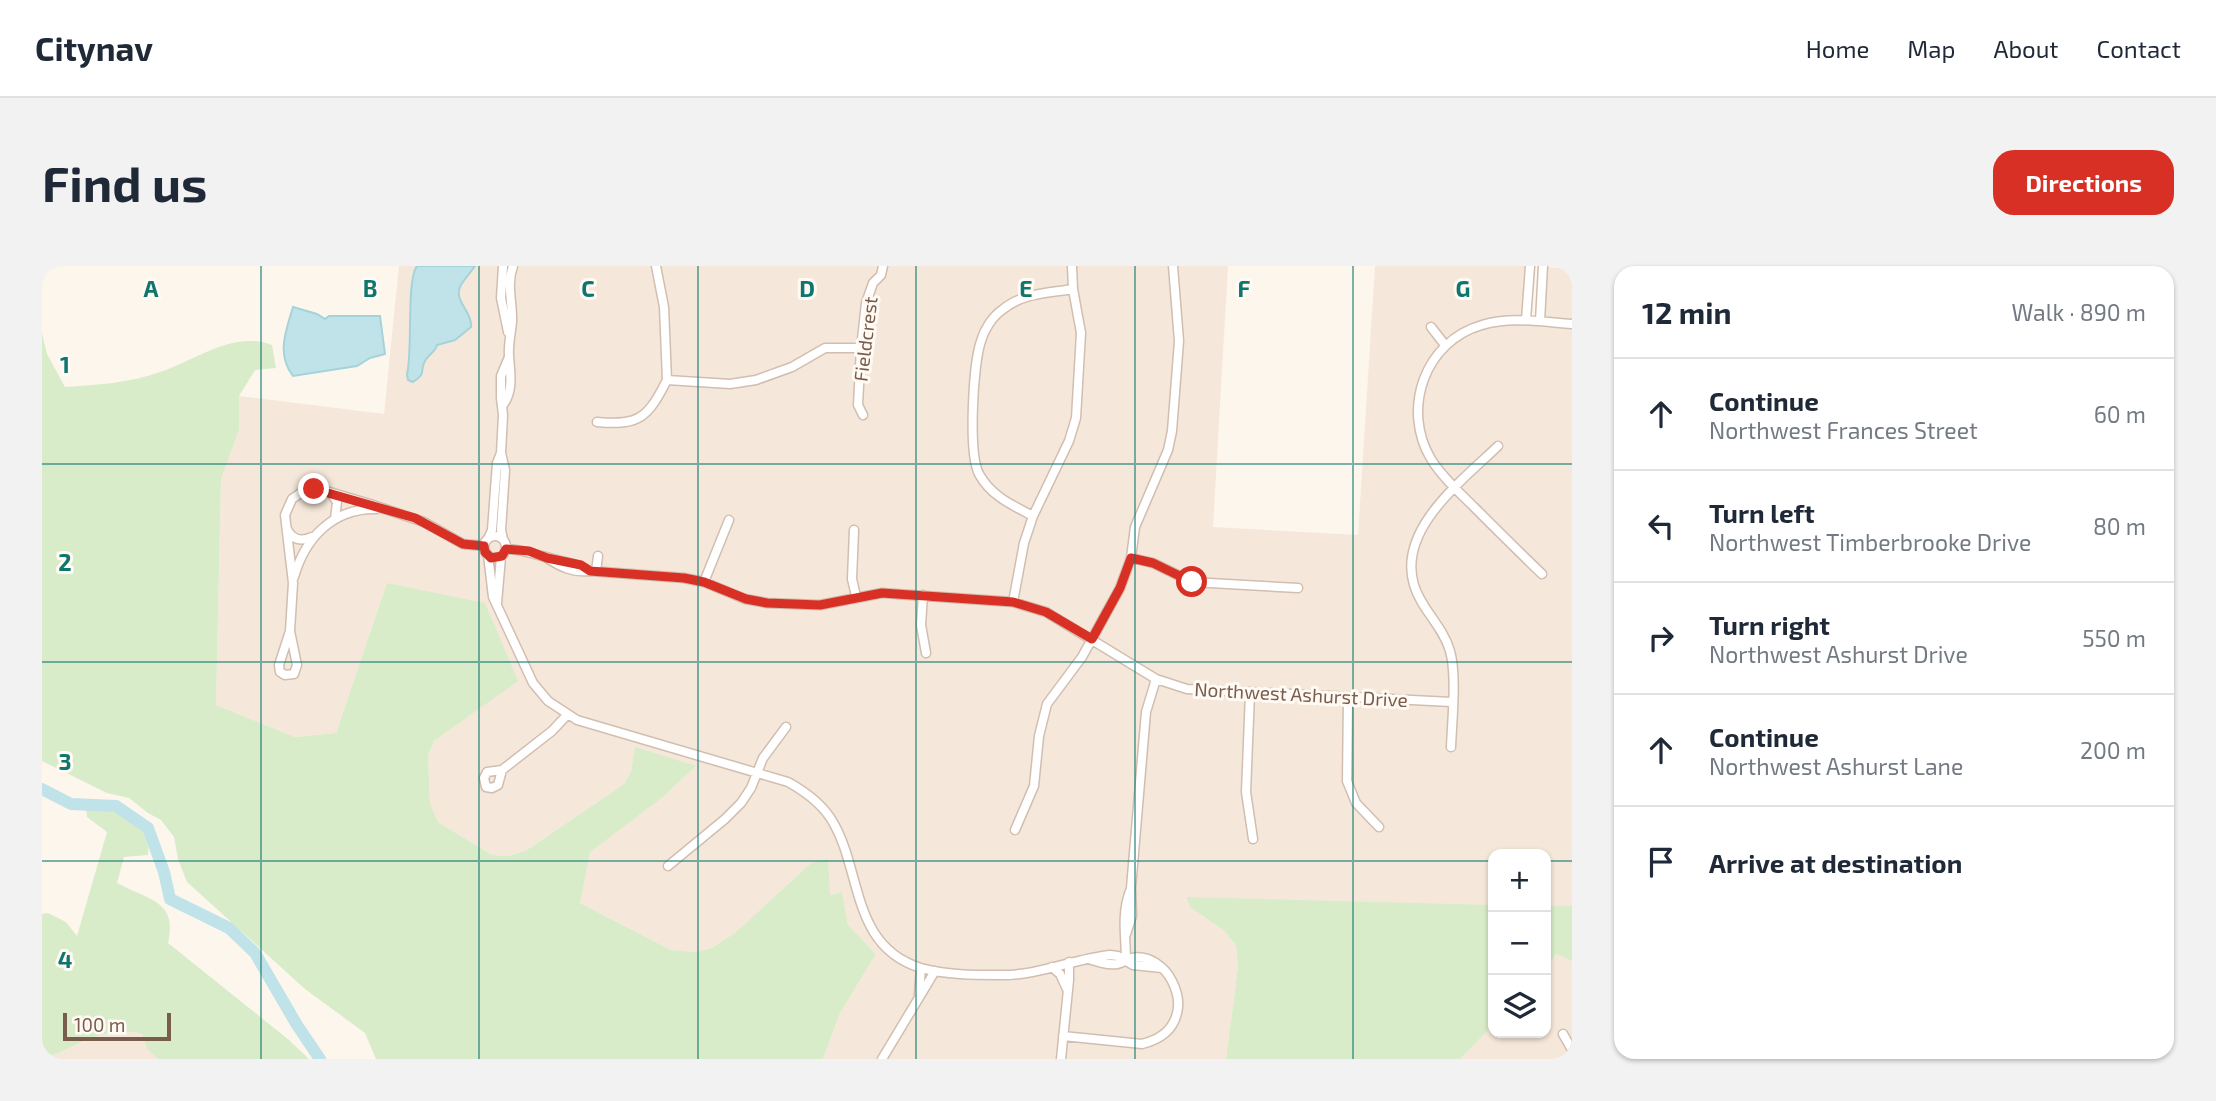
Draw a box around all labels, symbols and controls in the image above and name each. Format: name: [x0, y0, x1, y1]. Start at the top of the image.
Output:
text: Citynav: [35, 28, 153, 68]
text: Home: [1806, 34, 1869, 63]
text: Map: [1907, 34, 1955, 63]
text: About: [1993, 34, 2059, 63]
text: Contact: [2097, 34, 2181, 63]
button: Directions: [1993, 150, 2174, 215]
text: Find us: [42, 153, 207, 212]
text: A: [143, 274, 159, 302]
text: B: [363, 274, 377, 302]
text: C: [581, 274, 595, 302]
text: D: [799, 274, 815, 302]
text: E: [1019, 274, 1033, 302]
text: F: [1238, 274, 1251, 302]
text: G: [1456, 274, 1470, 302]
text: 12 min: [1642, 294, 1732, 330]
street label: Fieldcrest: [848, 295, 882, 383]
text: Walk · 890 m: [2012, 298, 2146, 326]
text: 1: [60, 350, 70, 378]
text: Continue: [1709, 385, 1819, 416]
icon: ahead: [1642, 395, 1680, 433]
text: 60 m: [2094, 400, 2146, 428]
text: Northwest Frances Street: [1709, 416, 1978, 444]
route end: [298, 473, 329, 504]
text: Turn left: [1709, 497, 1815, 528]
icon: left: [1642, 507, 1680, 545]
text: 80 m: [2093, 512, 2146, 540]
text: Northwest Timberbrooke Drive: [1709, 528, 2031, 556]
text: 2: [58, 548, 72, 576]
route start: [1176, 566, 1207, 597]
text: Turn right: [1709, 609, 1830, 640]
icon: right: [1642, 619, 1680, 657]
text: 550 m: [2082, 624, 2146, 652]
text: Northwest Ashurst Drive: [1709, 640, 1968, 668]
street label: Northwest Ashurst Drive: [1194, 677, 1408, 711]
text: Continue: [1709, 721, 1819, 752]
icon: ahead: [1642, 731, 1680, 769]
text: 200 m: [2080, 736, 2146, 764]
text: 3: [58, 747, 72, 775]
text: Northwest Ashurst Lane: [1709, 752, 1963, 780]
icon: arrive: [1642, 843, 1680, 881]
text: Arrive at destination: [1709, 847, 1962, 878]
map controls: [1488, 849, 1551, 1038]
button: +: [1488, 849, 1551, 912]
button: −: [1488, 912, 1551, 975]
text: 4: [58, 945, 72, 973]
button: layers: [1488, 975, 1551, 1038]
scale bar: [63, 1010, 172, 1042]
text: 100 m: [74, 1013, 125, 1036]

